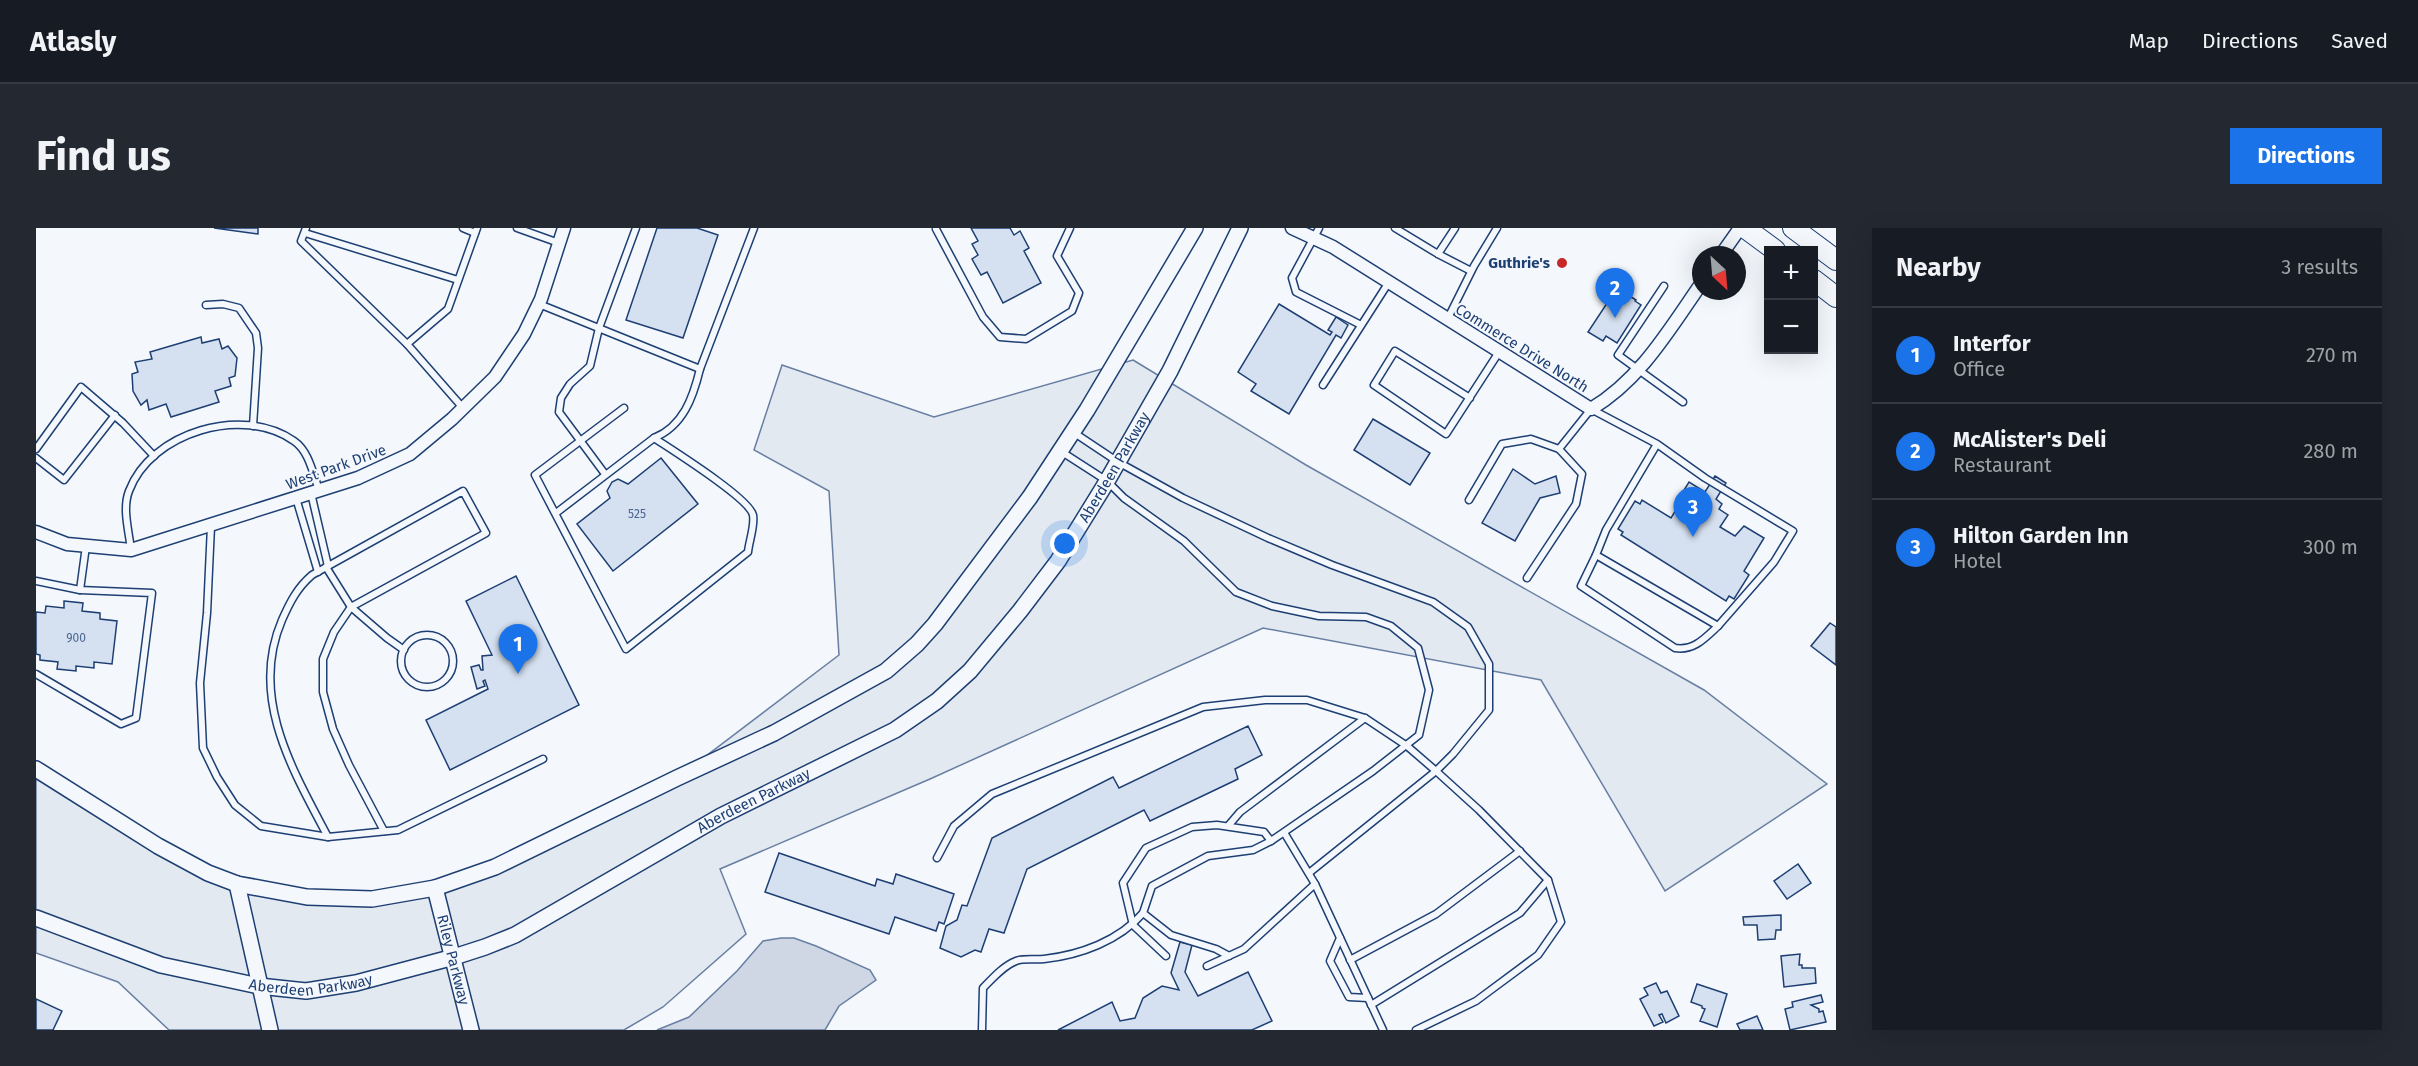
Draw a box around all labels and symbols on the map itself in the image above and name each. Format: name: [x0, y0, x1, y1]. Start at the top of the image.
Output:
north arrow: [1692, 246, 1746, 300]
place label: Guthrie's: [1488, 254, 1550, 272]
marker: Guthrie's: [1555, 256, 1569, 270]
pin: 2: [1596, 268, 1634, 318]
street label: Commerce Drive North: [1452, 300, 1592, 396]
street label: Aberdeen Parkway: [1075, 408, 1154, 526]
street label: West Park Drive: [283, 441, 389, 493]
pin: 3: [1674, 488, 1712, 537]
house number: 525: [628, 507, 646, 521]
your location: [1050, 529, 1079, 558]
pin: 1: [498, 624, 538, 674]
house number: 900: [66, 631, 86, 645]
street label: Aberdeen Parkway: [694, 764, 814, 837]
street label: Riley Parkway: [433, 913, 473, 1007]
street label: Aberdeen Parkway: [247, 970, 375, 1000]

